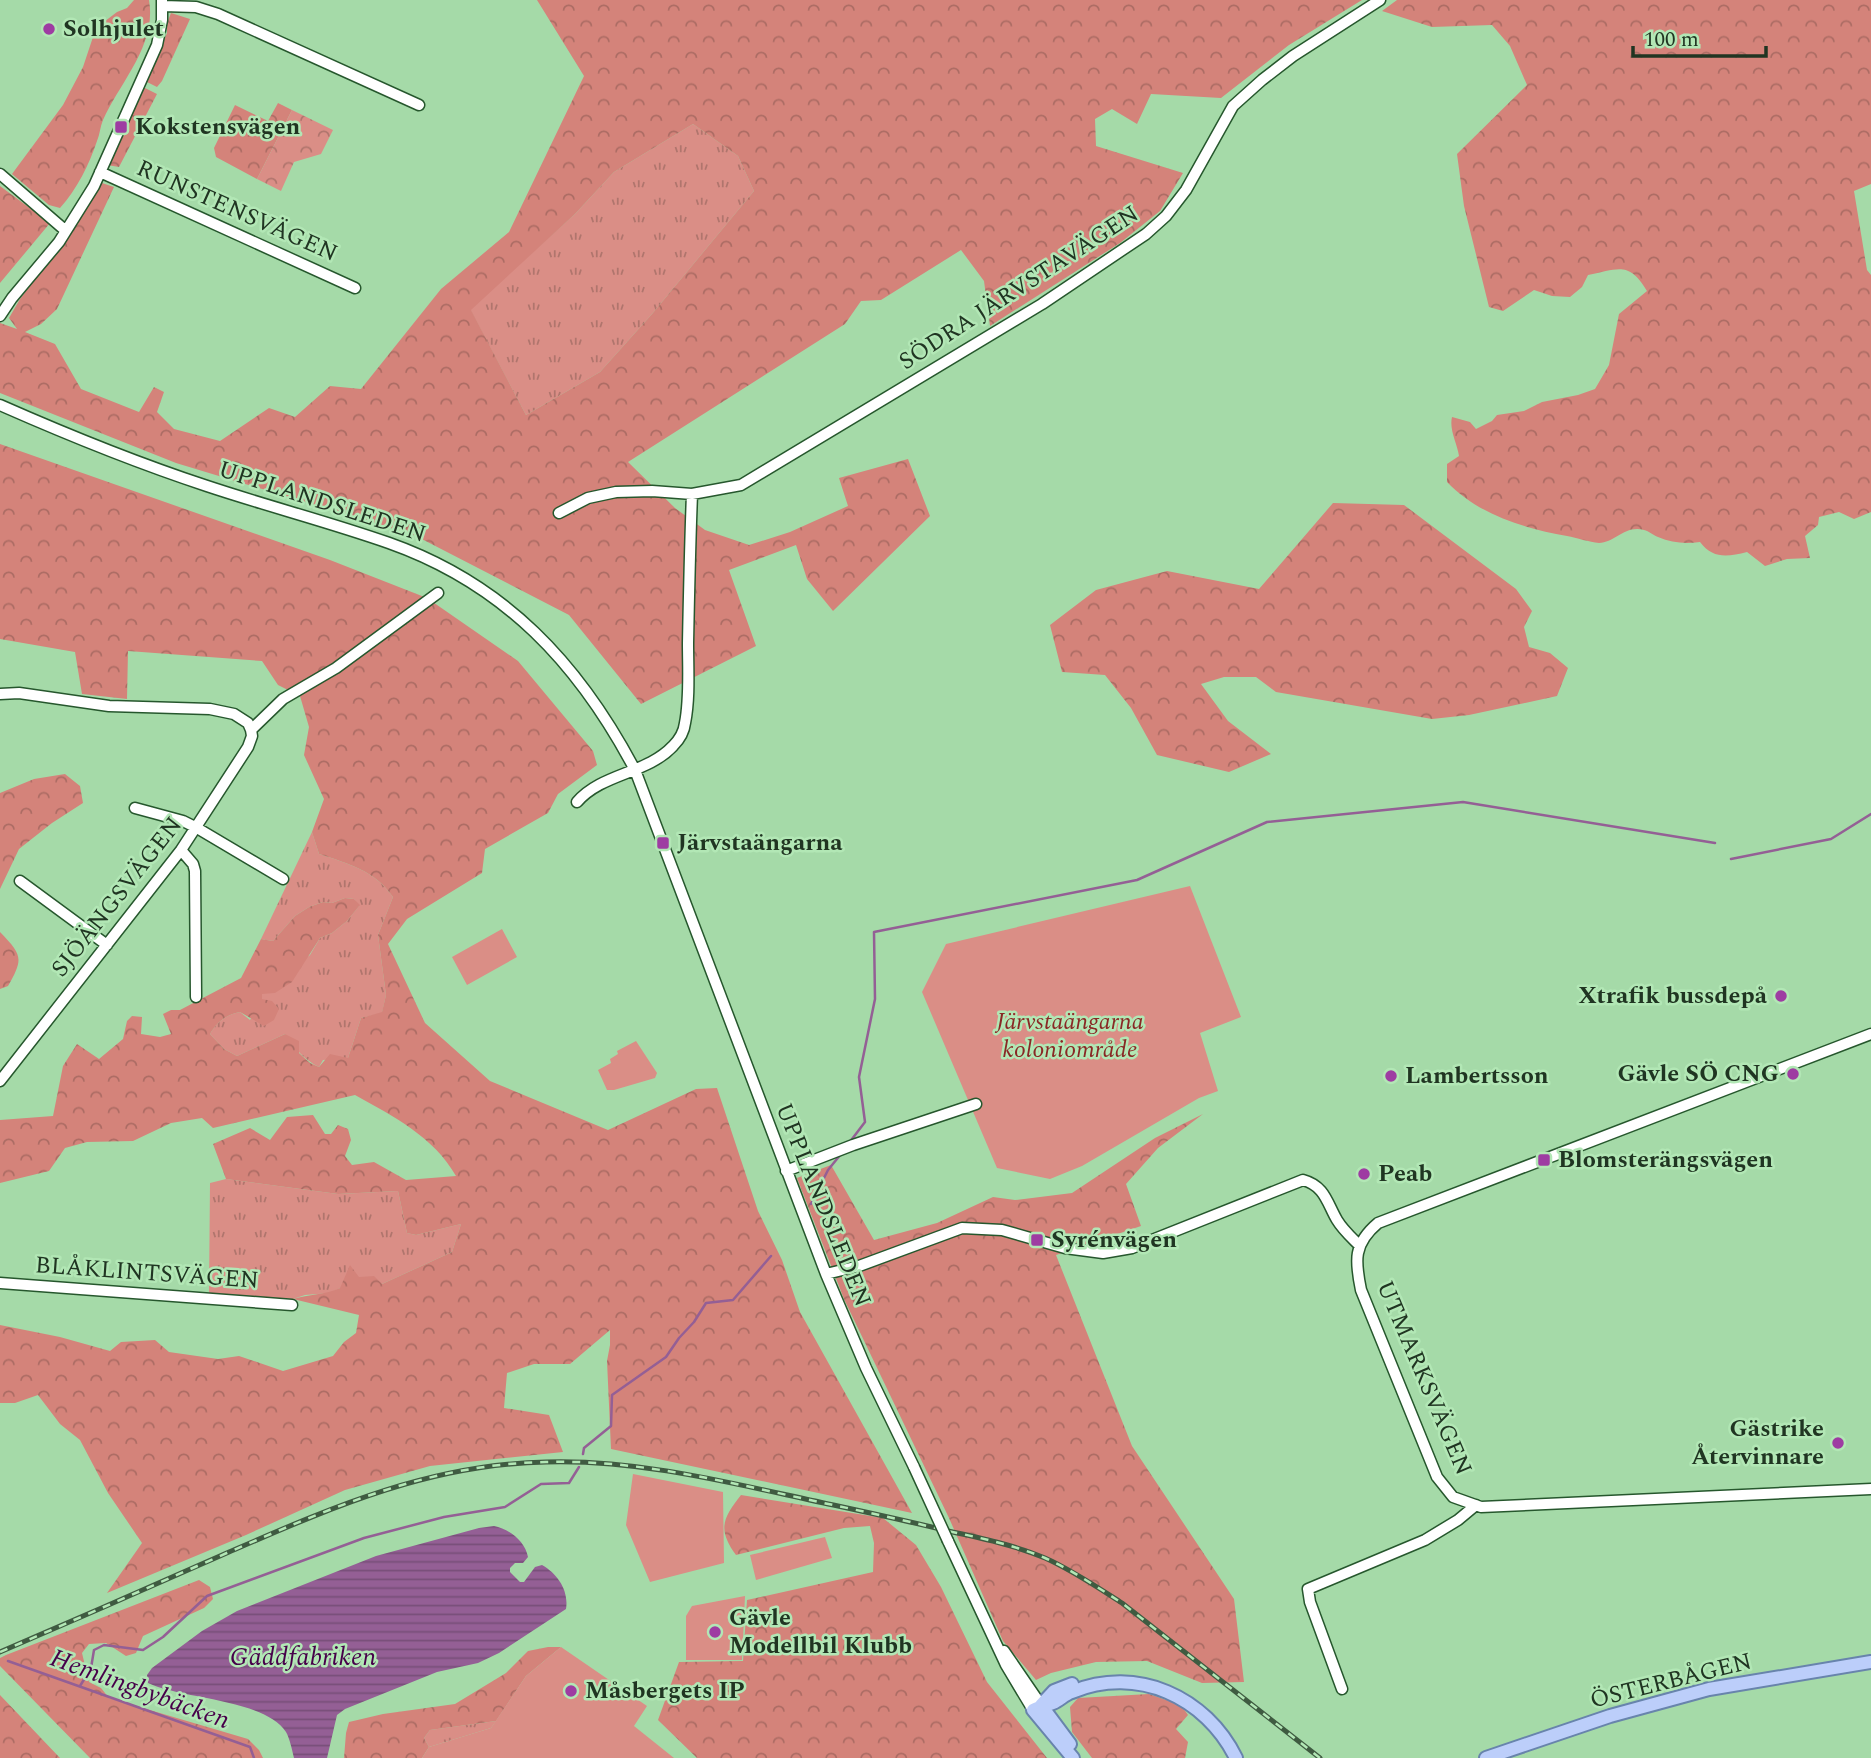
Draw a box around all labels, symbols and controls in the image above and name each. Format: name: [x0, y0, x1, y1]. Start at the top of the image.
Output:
place label: Solhjulet: [63, 11, 164, 47]
scale bar: [1633, 14, 1766, 58]
marker: Solhjulet: [41, 21, 57, 37]
text: 100 m: [1644, 24, 1699, 56]
place label: Kokstensvägen: [135, 109, 301, 145]
marker: Kokstensvägen: [113, 119, 129, 135]
street label: RUNSTENSVÄGEN: [131, 150, 343, 272]
street label: SÖDRA JÄRVSTAVÄGEN: [892, 197, 1146, 379]
street label: UPPLANDSLEDEN: [213, 451, 431, 553]
street label: SJÖÄNGSVÄGEN: [43, 809, 191, 985]
place label: Järvstaängarna: [677, 825, 843, 861]
marker: Järvstaängarna: [655, 835, 671, 851]
place label: Xtrafik bussdepå: [1578, 978, 1768, 1014]
marker: Xtrafik bussdepå: [1773, 988, 1789, 1004]
park label: Järvstaängarna koloniområde: [994, 1004, 1144, 1068]
place label: Gävle SÖ CNG: [1617, 1056, 1779, 1092]
place label: Lambertsson: [1405, 1058, 1549, 1094]
marker: Gävle SÖ CNG: [1785, 1066, 1801, 1082]
marker: Lambertsson: [1383, 1068, 1399, 1084]
street label: UPPLANDSLEDEN: [766, 1098, 880, 1312]
place label: Blomsterängsvägen: [1558, 1142, 1773, 1178]
marker: Blomsterängsvägen: [1536, 1152, 1552, 1168]
place label: Peab: [1378, 1156, 1432, 1192]
marker: Peab: [1356, 1166, 1372, 1182]
place label: Syrénvägen: [1051, 1222, 1177, 1258]
marker: Syrénvägen: [1029, 1232, 1045, 1248]
street label: BLÅKLINTSVÄGEN: [34, 1247, 260, 1299]
street label: UTMARKSVÄGEN: [1367, 1275, 1481, 1481]
place label: Gästrike Återvinnare: [1691, 1411, 1824, 1475]
marker: Gästrike Återvinnare: [1830, 1435, 1846, 1451]
place label: Gävle Modellbil Klubb: [729, 1600, 912, 1664]
marker: Gävle Modellbil Klubb: [707, 1624, 723, 1640]
water label: Gäddfabriken: [230, 1637, 376, 1677]
water label: Hemlingbybäcken: [45, 1638, 236, 1740]
street label: ÖSTERBÅGEN: [1586, 1643, 1756, 1719]
place label: Måsbergets IP: [585, 1673, 745, 1709]
marker: Måsbergets IP: [563, 1683, 579, 1699]

